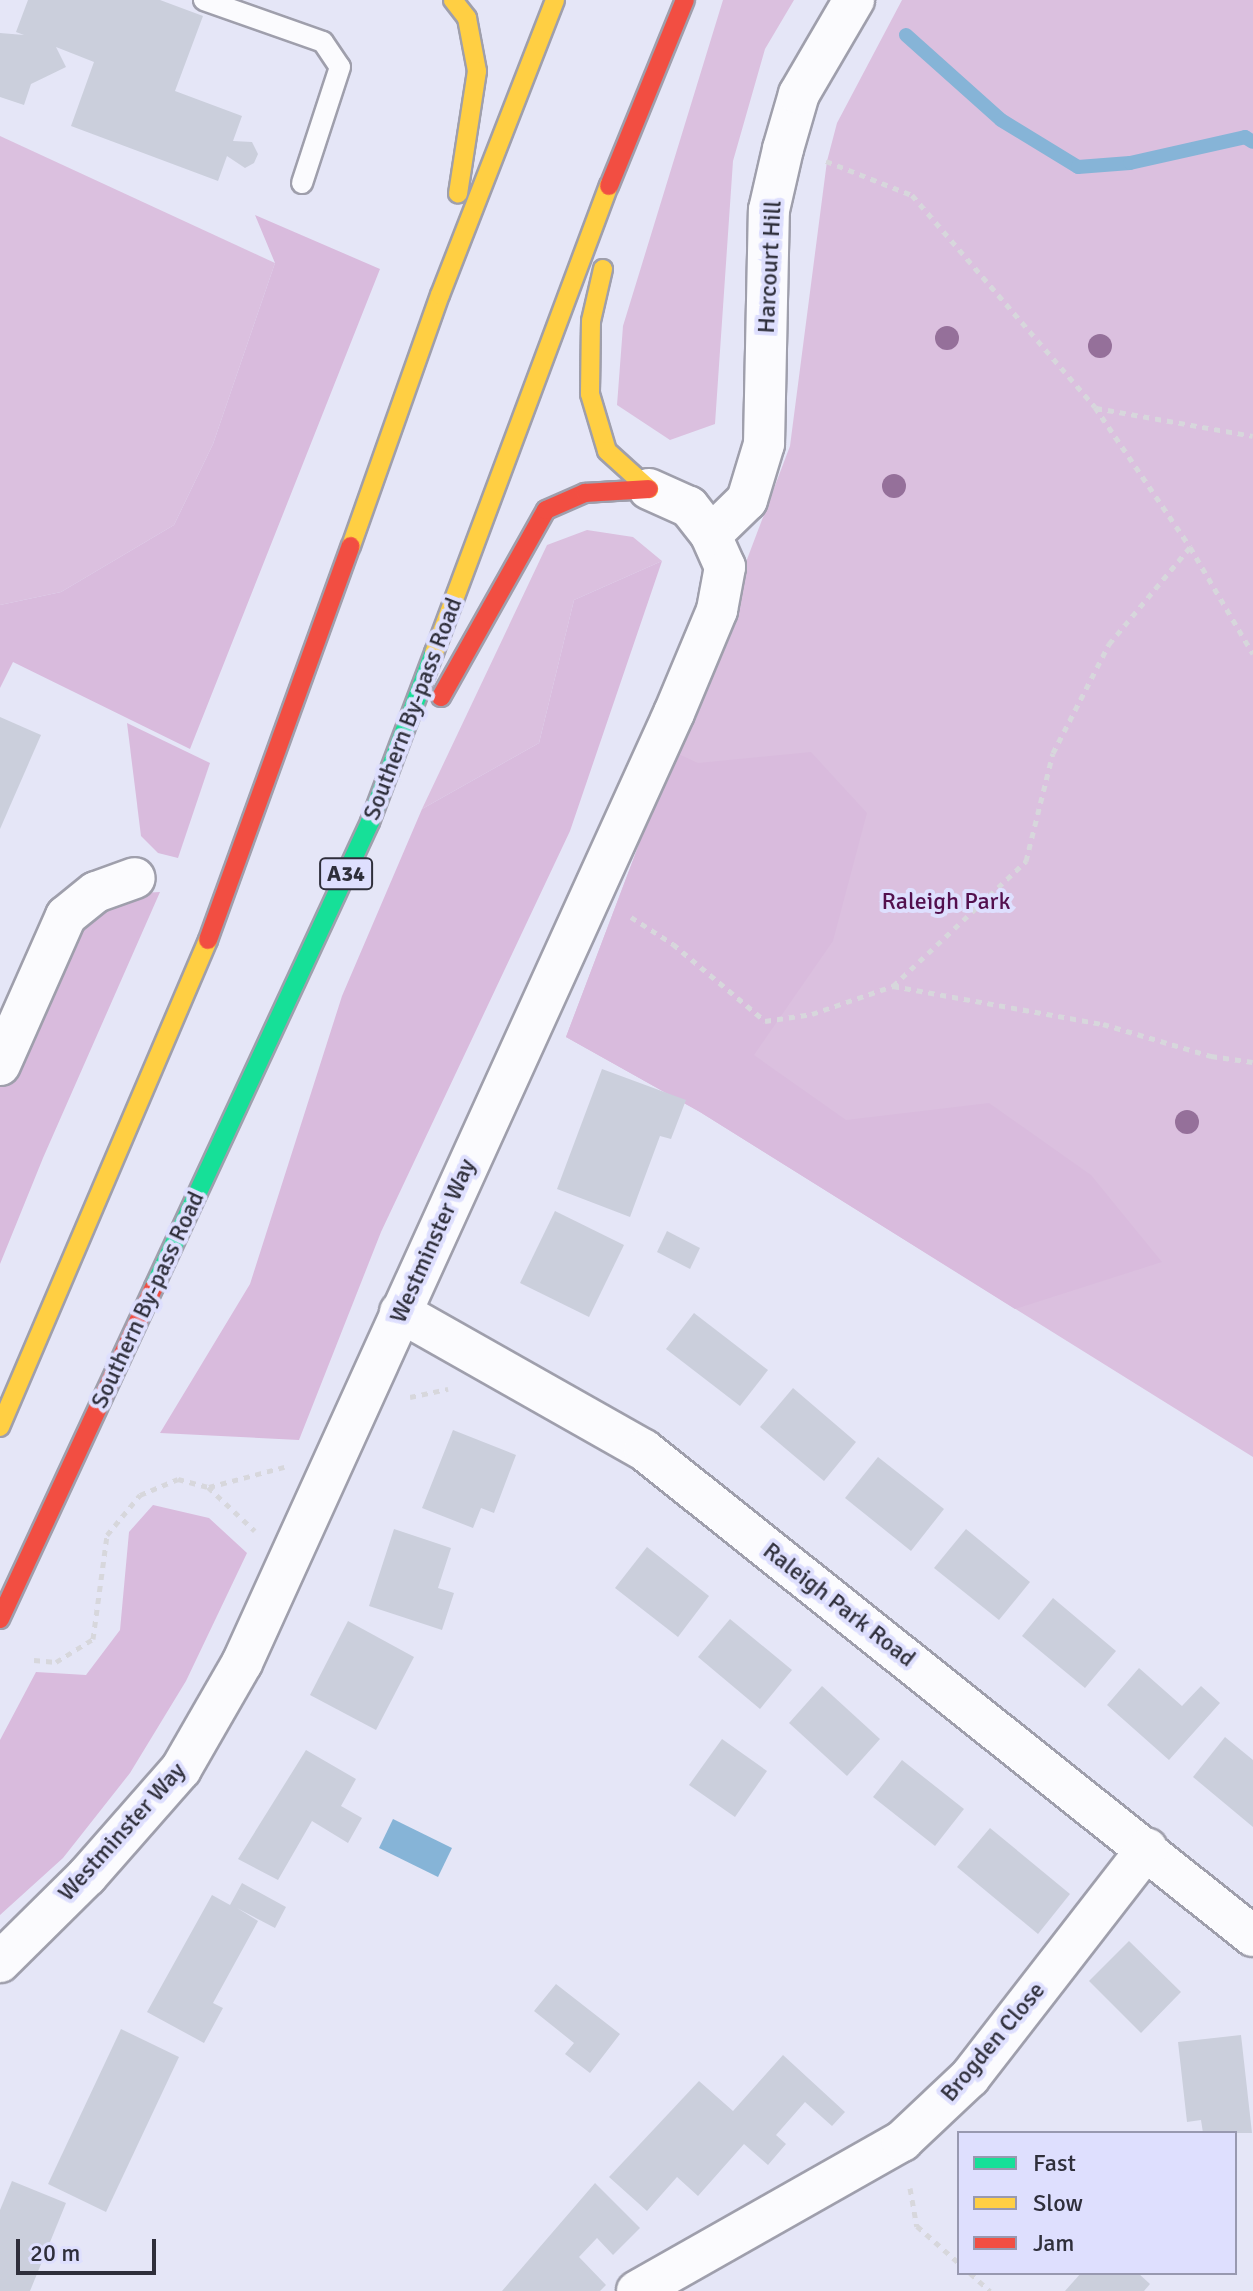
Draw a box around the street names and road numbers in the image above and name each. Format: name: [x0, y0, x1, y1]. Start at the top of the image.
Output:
street label: Harcourt Hill: [752, 200, 788, 334]
street label: Southern By-pass Road: [357, 594, 469, 824]
road number: A34: [318, 856, 374, 892]
street label: Westminster Way: [384, 1155, 482, 1327]
street label: Southern By-pass Road: [85, 1187, 211, 1413]
street label: Raleigh Park Road: [757, 1537, 921, 1673]
street label: Westminster Way: [52, 1757, 192, 1907]
street label: Brogden Close: [935, 1976, 1051, 2108]

